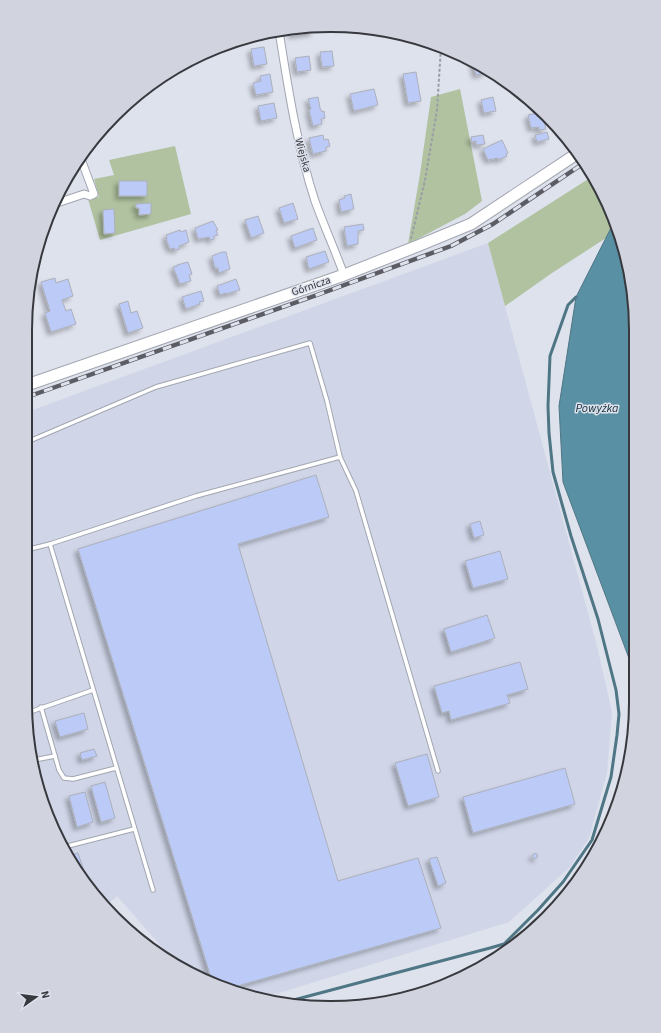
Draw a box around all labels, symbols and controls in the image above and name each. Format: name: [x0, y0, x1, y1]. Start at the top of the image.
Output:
street label: Wiejska: [291, 136, 315, 174]
street label: Górnicza: [290, 272, 332, 300]
water label: Powyżka: [575, 400, 619, 417]
north arrow: [16, 977, 56, 1017]
text: N: [37, 989, 53, 1000]

